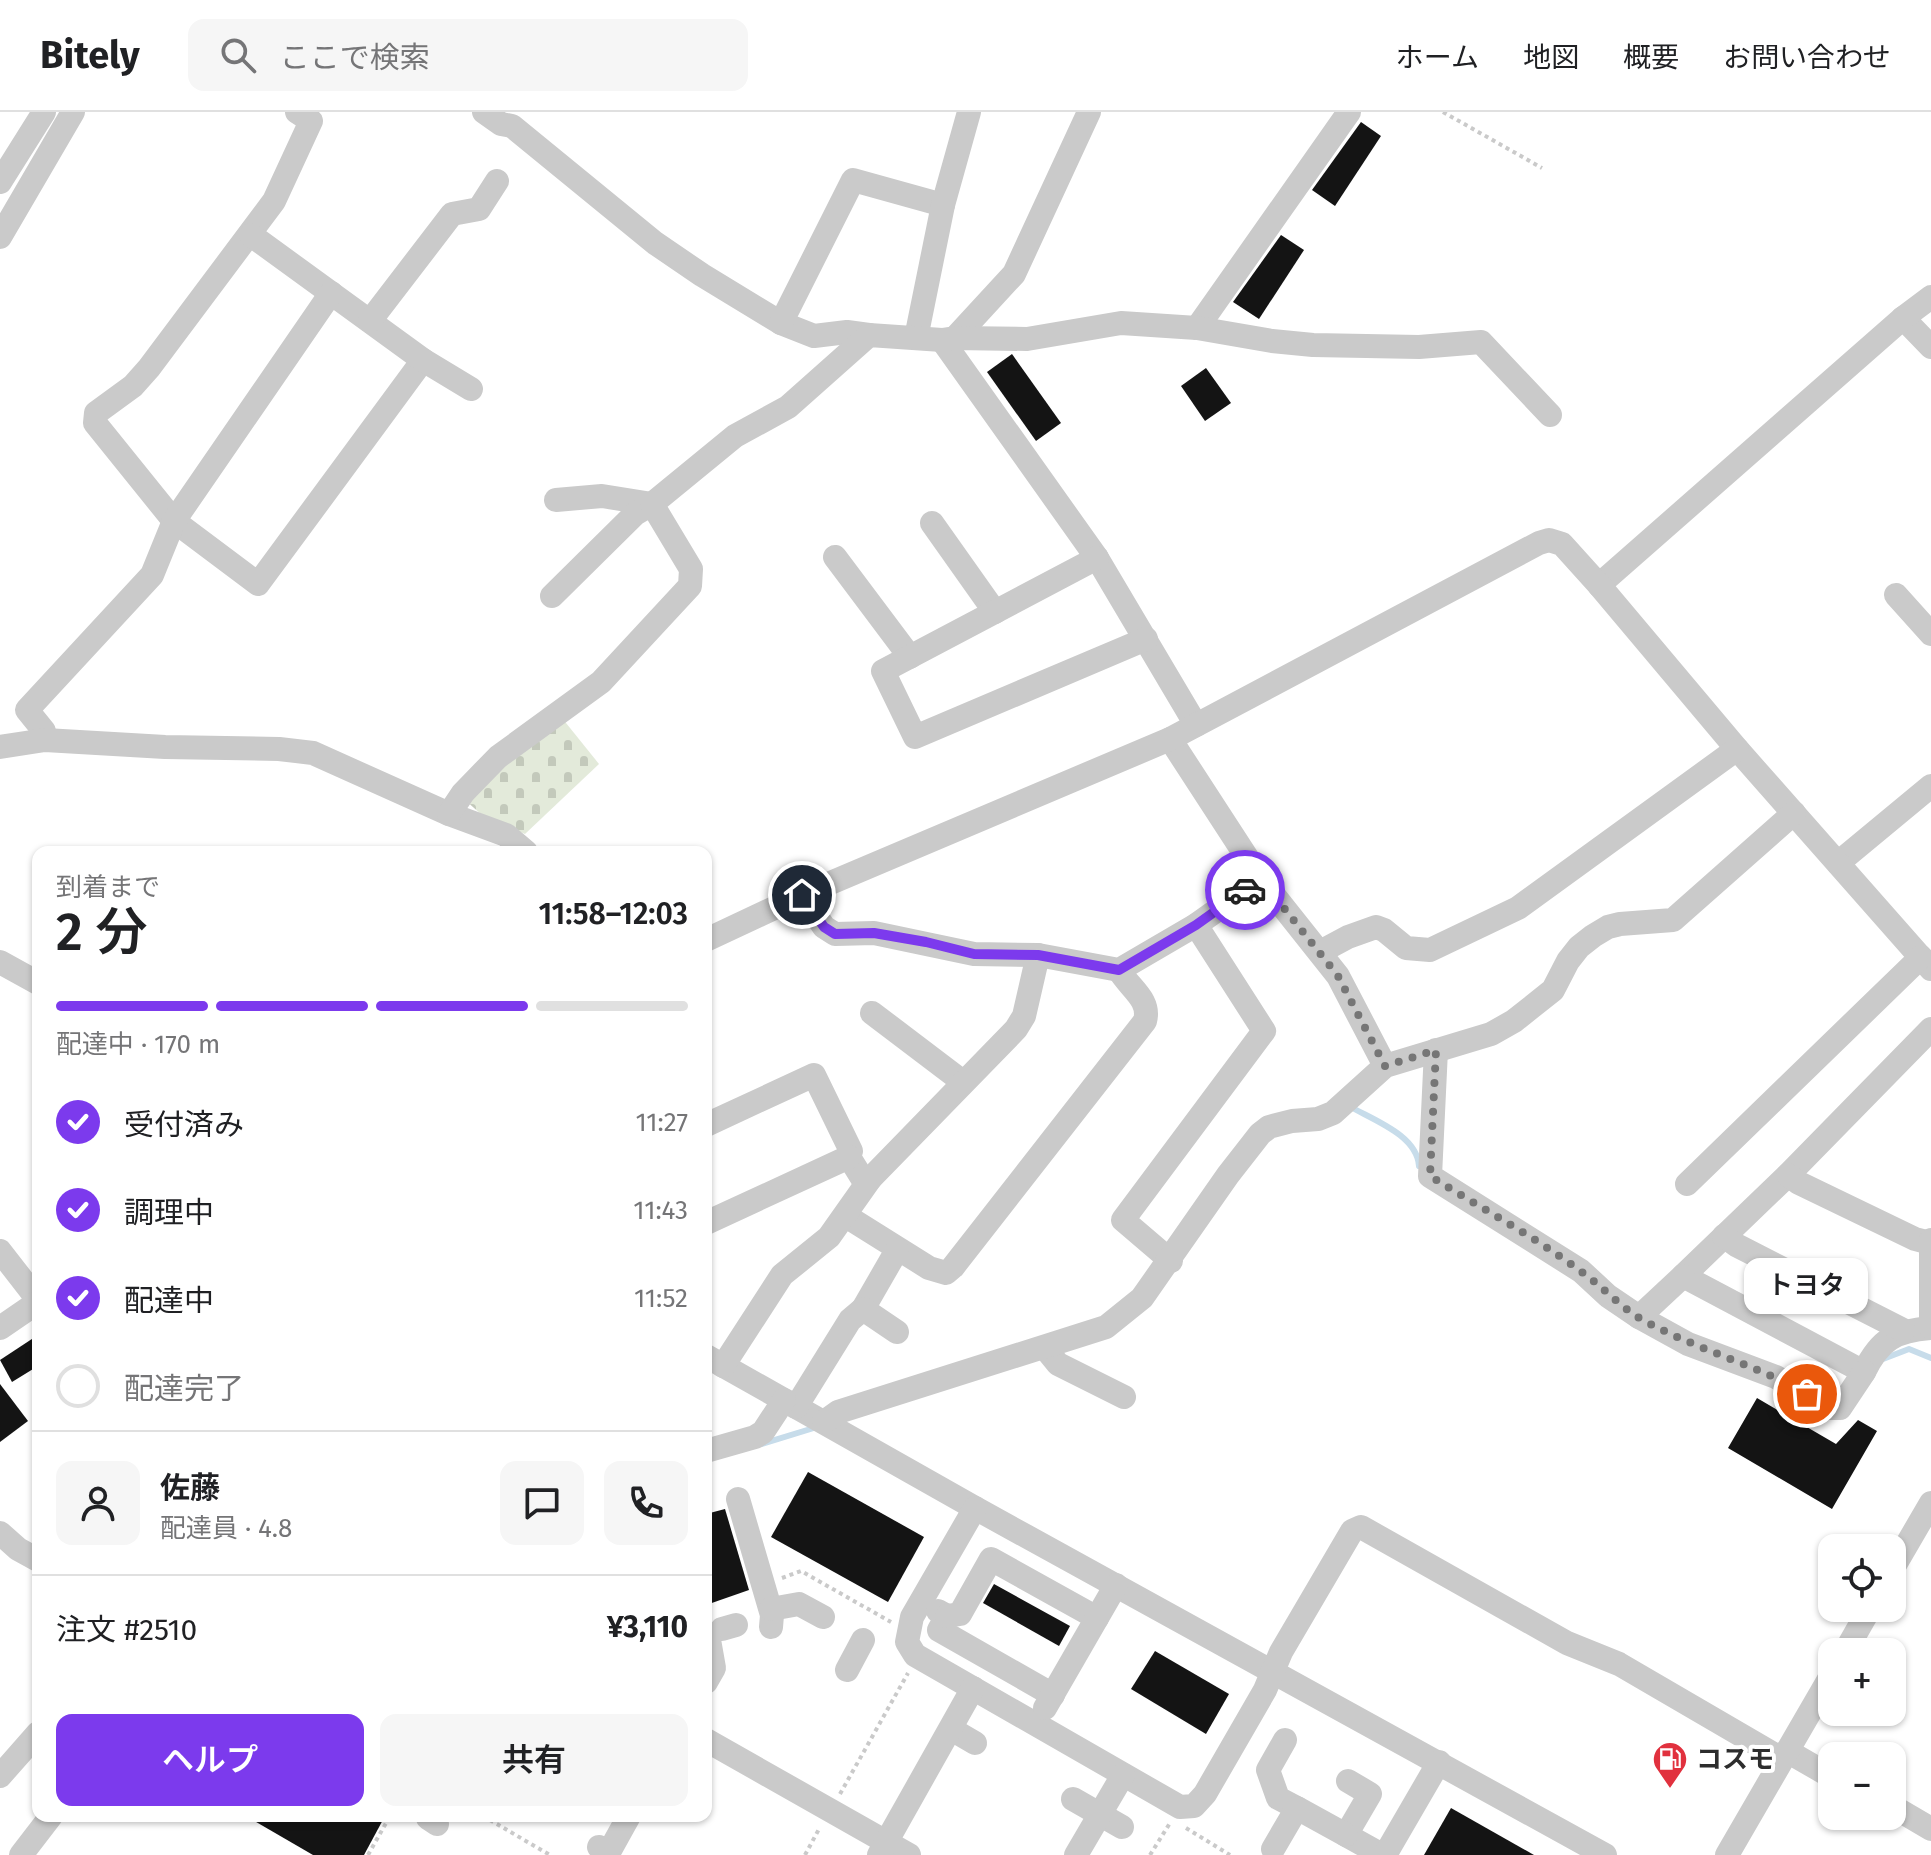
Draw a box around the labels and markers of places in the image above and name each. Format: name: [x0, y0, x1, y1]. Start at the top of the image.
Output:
pin: [768, 861, 836, 929]
callout: トヨタ: [1745, 1258, 1869, 1314]
pin: [1773, 1360, 1841, 1428]
fuel station icon: コスモ: [1651, 1740, 1689, 1790]
place label: コスモ: [1696, 1744, 1774, 1775]

